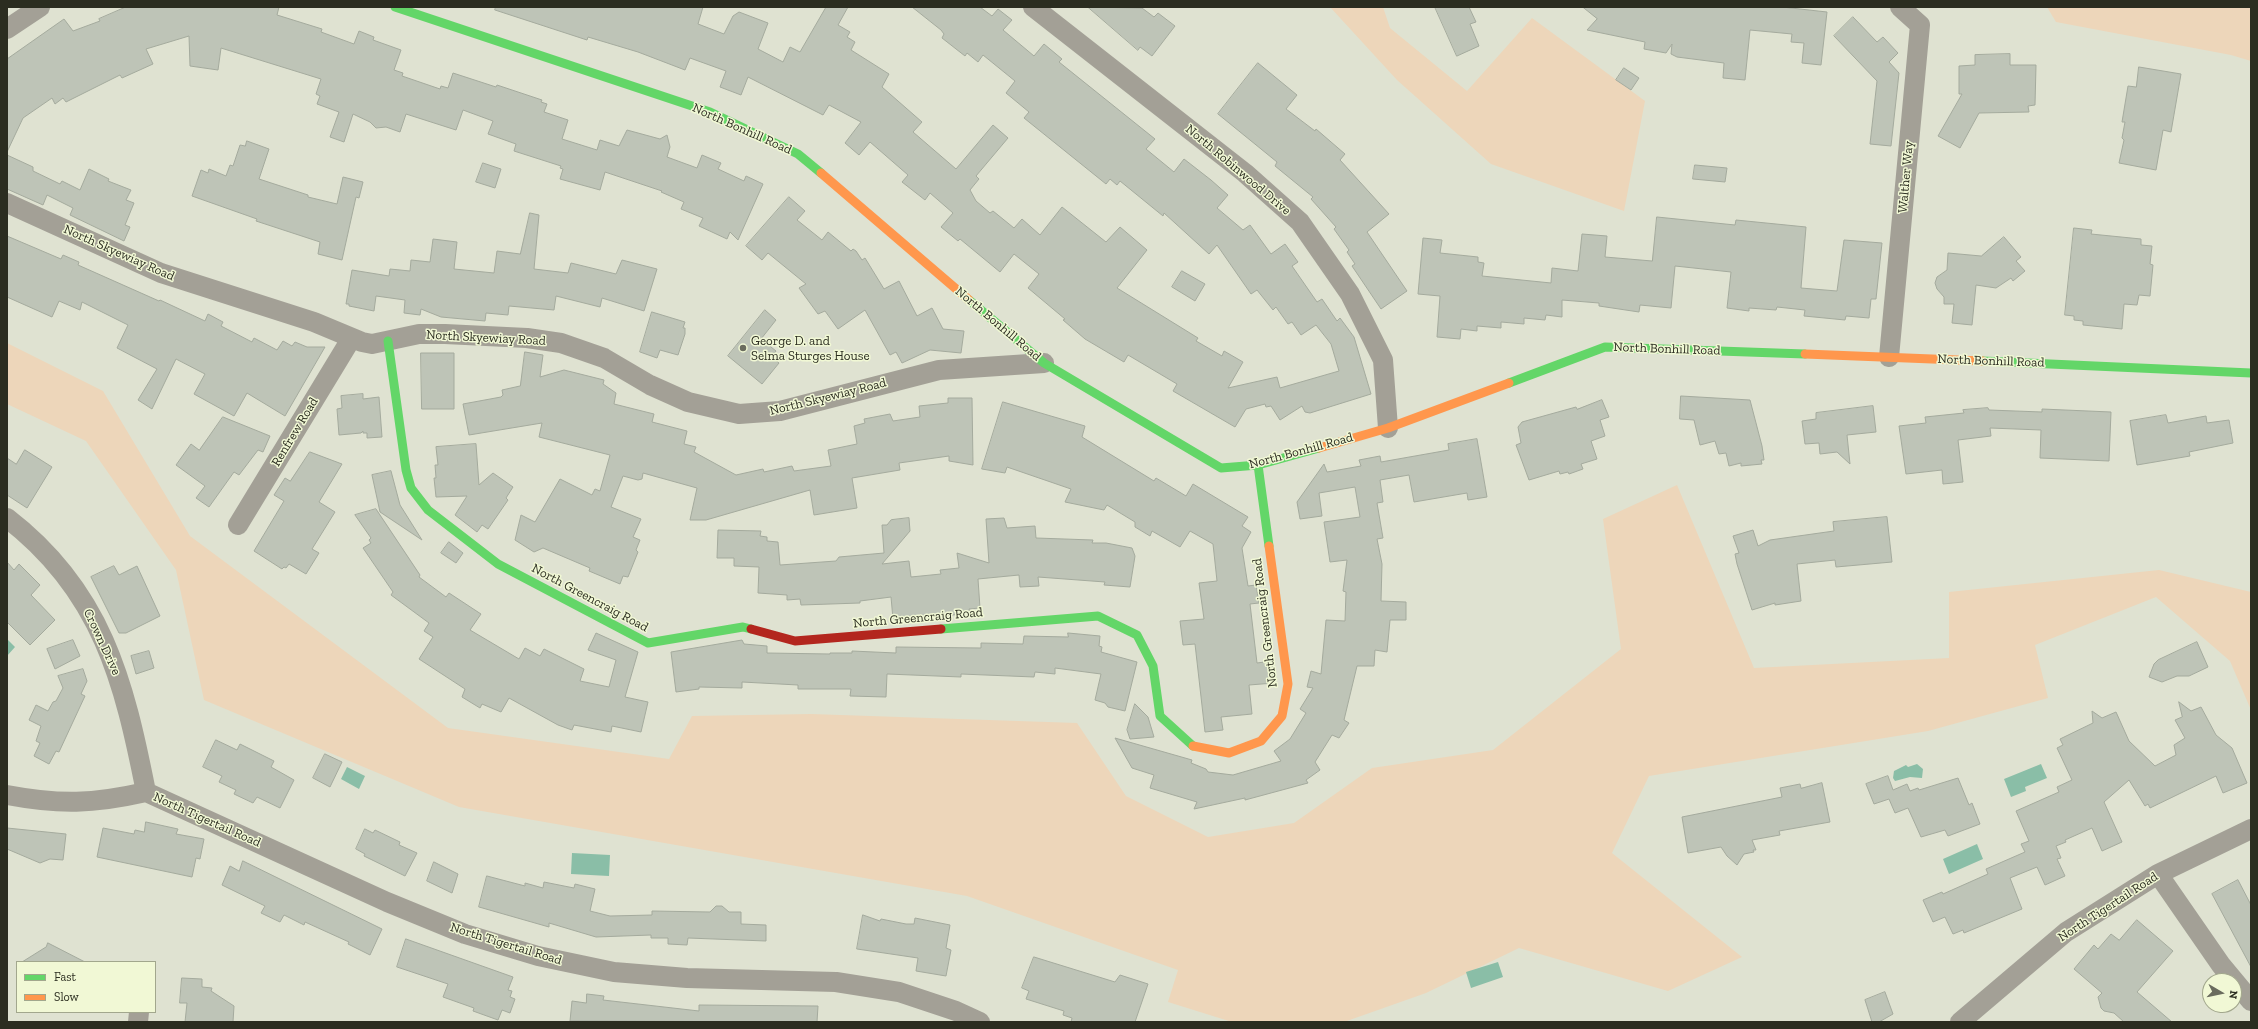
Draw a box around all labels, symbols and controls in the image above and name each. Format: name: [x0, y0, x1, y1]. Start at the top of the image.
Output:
street label: North Bonhill Road: [690, 100, 794, 158]
street label: North Robinwood Drive: [1182, 121, 1294, 219]
street label: Walther Way: [1895, 140, 1917, 214]
street label: North Skyewiay Road: [61, 222, 177, 284]
street label: North Bonhill Road: [952, 284, 1044, 364]
street label: North Skyewiay Road: [426, 327, 546, 349]
place label: George D. and Selma Sturges House: [751, 333, 870, 364]
street label: North Bonhill Road: [1613, 339, 1721, 359]
marker: George D. and Selma Sturges House: [738, 343, 748, 353]
street label: North Bonhill Road: [1937, 351, 2045, 371]
street label: North Skyewiay Road: [768, 375, 888, 419]
street label: Renfrew Road: [268, 395, 322, 469]
street label: North Bonhill Road: [1247, 430, 1355, 472]
street label: North Greencraig Road: [1249, 558, 1281, 688]
street label: North Greencraig Road: [529, 561, 651, 635]
street label: North Greencraig Road: [853, 605, 983, 631]
street label: Crown Drive: [80, 606, 124, 678]
street label: North Tigertail Road: [151, 789, 263, 851]
street label: North Tigertail Road: [2055, 869, 2161, 945]
street label: North Tigertail Road: [448, 920, 564, 968]
legend: [16, 961, 156, 1013]
text: Fast: [54, 970, 76, 984]
north arrow: [2202, 973, 2242, 1013]
text: Slow: [54, 990, 79, 1004]
text: N: [2226, 990, 2240, 1000]

